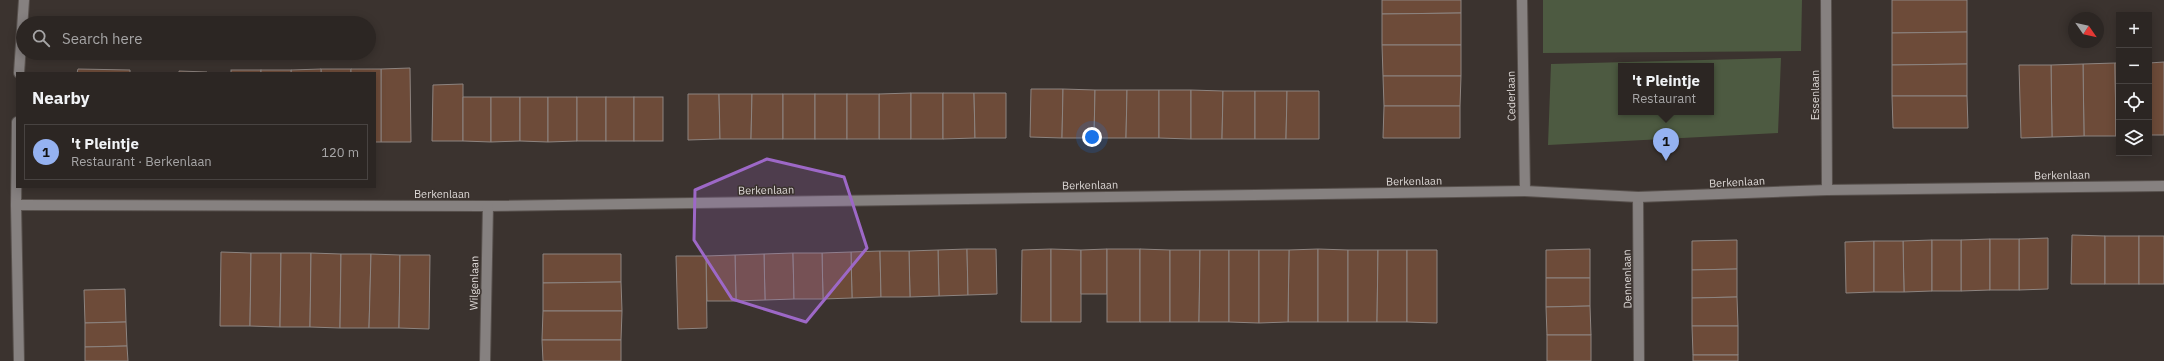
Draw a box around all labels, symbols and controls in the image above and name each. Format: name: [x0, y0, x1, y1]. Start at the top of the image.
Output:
north arrow: [2068, 12, 2104, 48]
map controls: [2116, 12, 2152, 156]
button: +: [2116, 12, 2152, 48]
search box: [16, 16, 376, 60]
icon: search: [30, 27, 52, 49]
text: Search here: [62, 29, 142, 48]
button: −: [2116, 48, 2152, 84]
popup: [1618, 63, 1714, 115]
street label: Essenlaan: [1808, 70, 1822, 120]
street label: Cederlaan: [1504, 71, 1518, 121]
text: 't Pleintje: [1632, 71, 1700, 90]
button: locate: [2116, 84, 2152, 120]
text: Nearby: [32, 87, 90, 109]
text: Restaurant: [1632, 90, 1696, 107]
button: layers: [2116, 120, 2152, 156]
your location: [1082, 127, 1102, 147]
pin: 1: [1653, 128, 1679, 161]
text: 't Pleintje: [71, 134, 139, 153]
text: 1: [42, 144, 50, 161]
text: 120 m: [321, 144, 359, 161]
text: Restaurant · Berkenlaan: [71, 153, 212, 170]
street label: Berkenlaan: [2034, 168, 2090, 182]
street label: Berkenlaan: [1386, 174, 1442, 188]
street label: Berkenlaan: [1709, 174, 1765, 190]
street label: Berkenlaan: [1062, 178, 1118, 192]
street label: Berkenlaan: [738, 183, 794, 197]
street label: Berkenlaan: [414, 187, 470, 201]
street label: Dennenlaan: [1619, 249, 1635, 309]
street label: Wilgenlaan: [467, 256, 481, 310]

